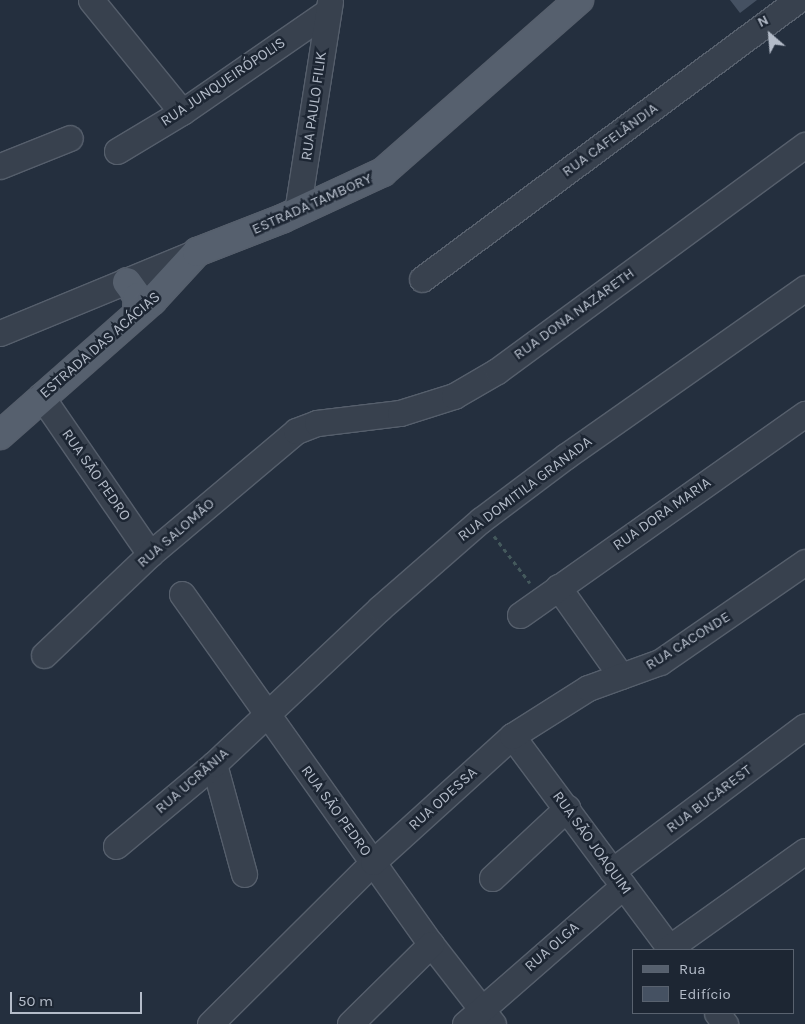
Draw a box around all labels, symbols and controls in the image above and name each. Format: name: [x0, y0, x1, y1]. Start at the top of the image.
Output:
north arrow: [745, 10, 795, 60]
text: N: [755, 11, 771, 31]
street label: RUA JUNQUEIRÓPOLIS: [157, 34, 289, 130]
street label: RUA PAULO FILIK: [297, 50, 331, 162]
street label: RUA CAFELÂNDIA: [559, 99, 661, 181]
street label: ESTRADA TAMBORY: [249, 169, 375, 239]
street label: RUA DONA NAZARETH: [510, 264, 638, 364]
street label: ESTRADA DAS ACÁCIAS: [36, 288, 164, 402]
street label: RUA SÃO PEDRO: [58, 426, 134, 524]
street label: RUA DOMITILA GRANADA: [454, 433, 596, 545]
street label: RUA DORA MARIA: [610, 474, 714, 554]
street label: RUA SALOMÃO: [134, 495, 218, 571]
street label: RUA CACONDE: [642, 608, 734, 674]
street label: RUA UCRÂNIA: [152, 744, 232, 818]
street label: RUA BUCAREST: [663, 761, 755, 837]
street label: RUA SÃO PEDRO: [297, 762, 375, 860]
street label: RUA ODESSA: [405, 764, 481, 834]
street label: RUA SÃO JOAQUIM: [549, 788, 635, 898]
street label: RUA OLGA: [521, 919, 583, 975]
legend: [632, 949, 795, 1014]
text: Rua: [679, 960, 706, 978]
scale bar: [12, 982, 145, 1014]
text: Edifício: [679, 985, 731, 1003]
text: 50 m: [18, 992, 53, 1010]

